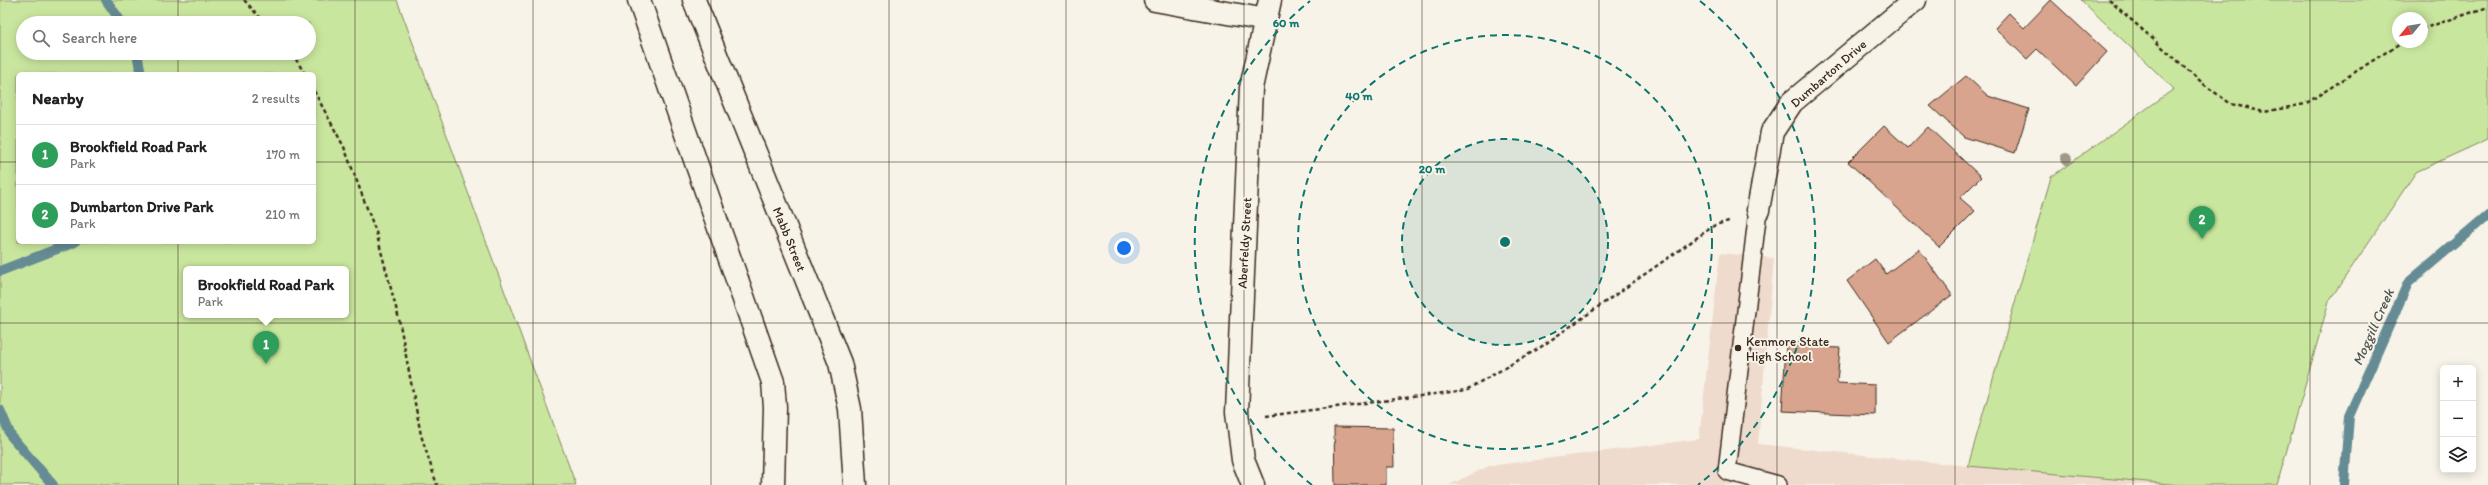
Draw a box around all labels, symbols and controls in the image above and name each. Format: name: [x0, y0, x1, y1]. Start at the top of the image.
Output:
north arrow: [2392, 12, 2428, 48]
search box: [16, 16, 316, 60]
text: 60 m: [1273, 16, 1300, 30]
icon: search: [30, 27, 52, 49]
text: Search here: [62, 29, 137, 47]
street label: Dumbarton Drive: [1787, 36, 1869, 110]
text: Nearby: [32, 88, 84, 108]
text: 40 m: [1345, 89, 1374, 103]
text: 2 results: [252, 91, 300, 106]
text: Brookfield Road Park: [70, 138, 207, 156]
text: 1: [42, 147, 48, 162]
text: 170 m: [266, 147, 300, 162]
text: Park: [70, 156, 96, 171]
text: 20 m: [1419, 162, 1446, 176]
street label: Aberfeldy Street: [1235, 197, 1254, 289]
text: Dumbarton Drive Park: [70, 198, 214, 216]
street label: Mabb Street: [770, 205, 809, 274]
pin: 2: [2189, 206, 2215, 239]
text: 2: [42, 207, 48, 222]
text: 210 m: [265, 207, 300, 222]
text: Park: [70, 216, 96, 231]
centre of rings: [1498, 235, 1512, 249]
your location: [1114, 238, 1134, 258]
popup: [183, 266, 349, 318]
text: Brookfield Road Park: [198, 276, 334, 294]
water label: Moggill Creek: [2349, 286, 2398, 368]
text: Park: [198, 294, 223, 309]
pin: 1: [253, 331, 279, 364]
place label: Kenmore State High School: [1746, 334, 1829, 364]
marker: Kenmore State High School: [1733, 343, 1743, 353]
map controls: [2440, 365, 2476, 473]
button: +: [2440, 365, 2476, 401]
button: −: [2440, 401, 2476, 437]
button: layers: [2440, 437, 2476, 473]

